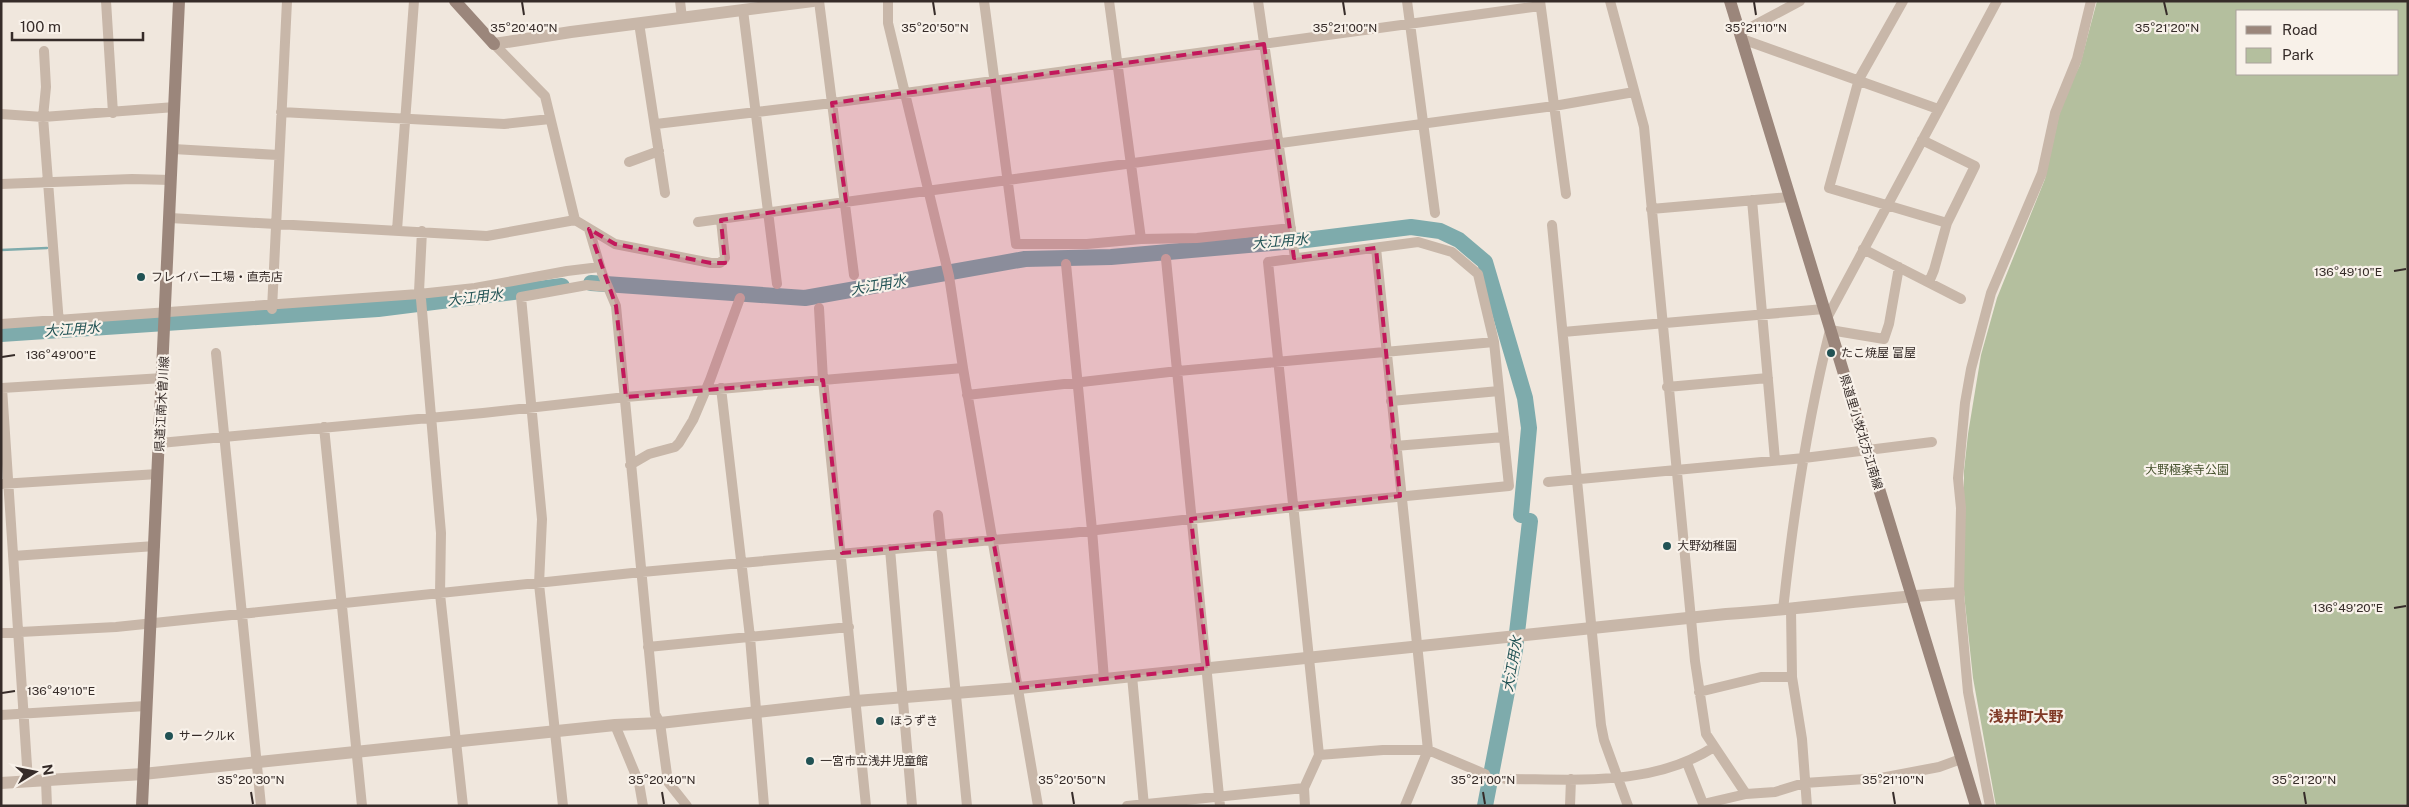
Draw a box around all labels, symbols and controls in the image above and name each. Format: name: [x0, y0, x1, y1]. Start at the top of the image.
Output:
scale bar: [12, 10, 144, 42]
legend: [2236, 10, 2399, 75]
text: 100 m: [20, 18, 61, 35]
text: 35°20'40"N: [490, 21, 558, 35]
text: 35°20'50"N: [901, 21, 969, 35]
text: 35°21'00"N: [1313, 21, 1377, 35]
text: 35°21'10"N: [1725, 21, 1787, 35]
text: 35°21'20"N: [2135, 21, 2199, 35]
text: Road: [2282, 21, 2318, 38]
text: Park: [2282, 46, 2314, 63]
water label: 大江用水: [1251, 230, 1311, 251]
text: 136°49'10"E: [2314, 265, 2382, 279]
place label: フレイバー工場・直売店: [151, 270, 283, 284]
marker: フレイバー工場・直売店: [135, 271, 147, 283]
water label: 大江用水: [849, 272, 909, 298]
water label: 大江用水: [446, 285, 506, 308]
water label: 大江用水: [44, 319, 102, 339]
place label: たこ焼屋 富屋: [1841, 346, 1916, 360]
marker: たこ焼屋 富屋: [1825, 347, 1837, 359]
text: 136°49'00"E: [26, 348, 96, 362]
street label: 県道江南木曽川線: [152, 356, 172, 452]
street label: 県道里小牧北方江南線: [1837, 373, 1885, 491]
park label: 大野極楽寺公園: [2145, 463, 2229, 477]
place label: 大野幼稚園: [1677, 539, 1737, 553]
marker: 大野幼稚園: [1661, 540, 1673, 552]
text: 136°49'20"E: [2313, 601, 2383, 615]
water label: 大江用水: [1499, 633, 1525, 693]
text: 136°49'10"E: [27, 684, 95, 698]
district label: 浅井町大野: [1988, 708, 2064, 725]
place label: ほうずき: [890, 714, 938, 728]
marker: ほうずき: [874, 715, 886, 727]
place label: サークルK: [179, 729, 235, 743]
marker: サークルK: [163, 730, 175, 742]
north arrow: [10, 747, 60, 797]
place label: 一宮市立浅井児童館: [820, 754, 928, 768]
marker: 一宮市立浅井児童館: [804, 755, 816, 767]
text: N: [39, 763, 57, 777]
text: 35°20'30"N: [217, 773, 285, 787]
text: 35°20'40"N: [628, 773, 696, 787]
text: 35°20'50"N: [1038, 773, 1106, 787]
text: 35°21'00"N: [1451, 773, 1515, 787]
text: 35°21'10"N: [1862, 773, 1924, 787]
text: 35°21'20"N: [2272, 773, 2336, 787]

